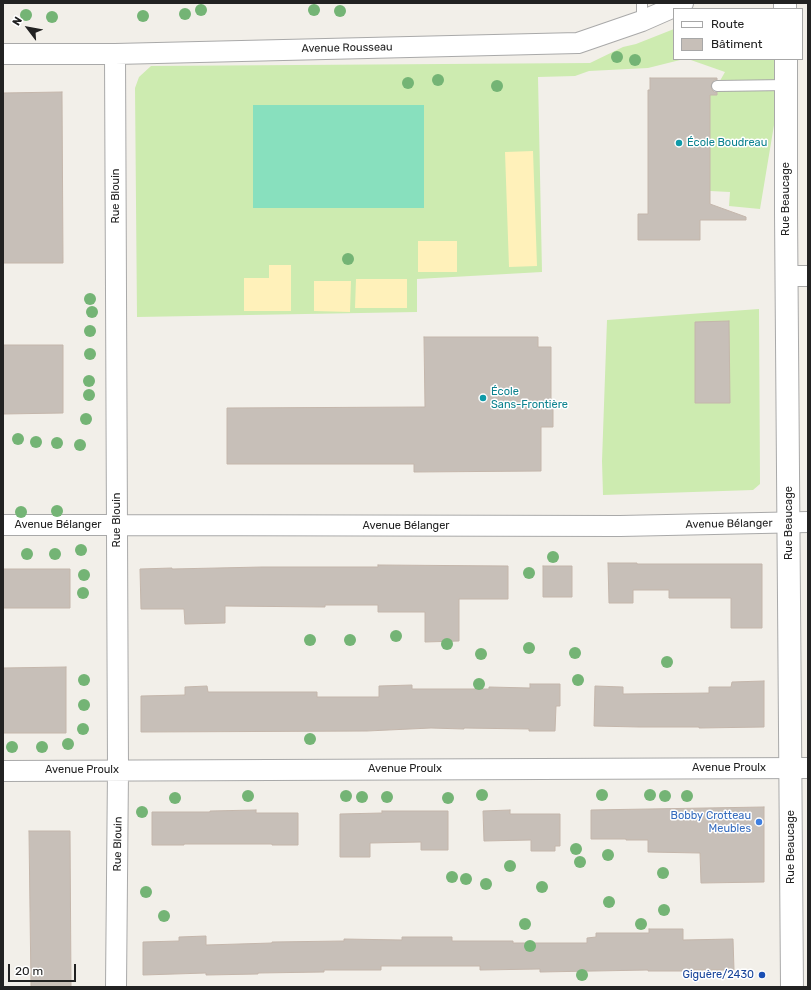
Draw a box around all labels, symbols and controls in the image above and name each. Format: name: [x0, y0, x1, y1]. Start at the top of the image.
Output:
north arrow: [8, 8, 48, 48]
legend: [673, 8, 803, 60]
text: N: [10, 15, 25, 28]
text: Route: [711, 17, 744, 31]
text: Bâtiment: [711, 37, 762, 51]
street label: Avenue Rousseau: [301, 41, 393, 55]
place label: École Boudreau: [687, 136, 767, 150]
marker: École Boudreau: [674, 138, 684, 148]
street label: Rue Beaucage: [779, 162, 793, 236]
street label: Rue Blouin: [109, 169, 123, 223]
place label: École Sans-Frontière: [491, 385, 568, 411]
marker: École Sans-Frontière: [478, 393, 488, 403]
street label: Rue Beaucage: [782, 486, 796, 560]
street label: Rue Blouin: [110, 493, 124, 547]
street label: Avenue Bélanger: [685, 517, 773, 531]
street label: Avenue Bélanger: [14, 518, 102, 532]
street label: Avenue Bélanger: [362, 519, 450, 533]
street label: Avenue Proulx: [692, 761, 766, 775]
street label: Avenue Proulx: [368, 762, 442, 776]
street label: Avenue Proulx: [45, 763, 119, 777]
place label: Bobby Crotteau Meubles: [671, 809, 751, 835]
street label: Rue Beaucage: [784, 810, 798, 884]
street label: Rue Blouin: [111, 816, 125, 872]
marker: Bobby Crotteau Meubles: [754, 817, 764, 827]
scale bar: [10, 956, 78, 982]
text: 20 m: [15, 964, 43, 978]
place label: Giguère/2430: [682, 968, 754, 982]
marker: Giguère/2430: [757, 970, 767, 980]

